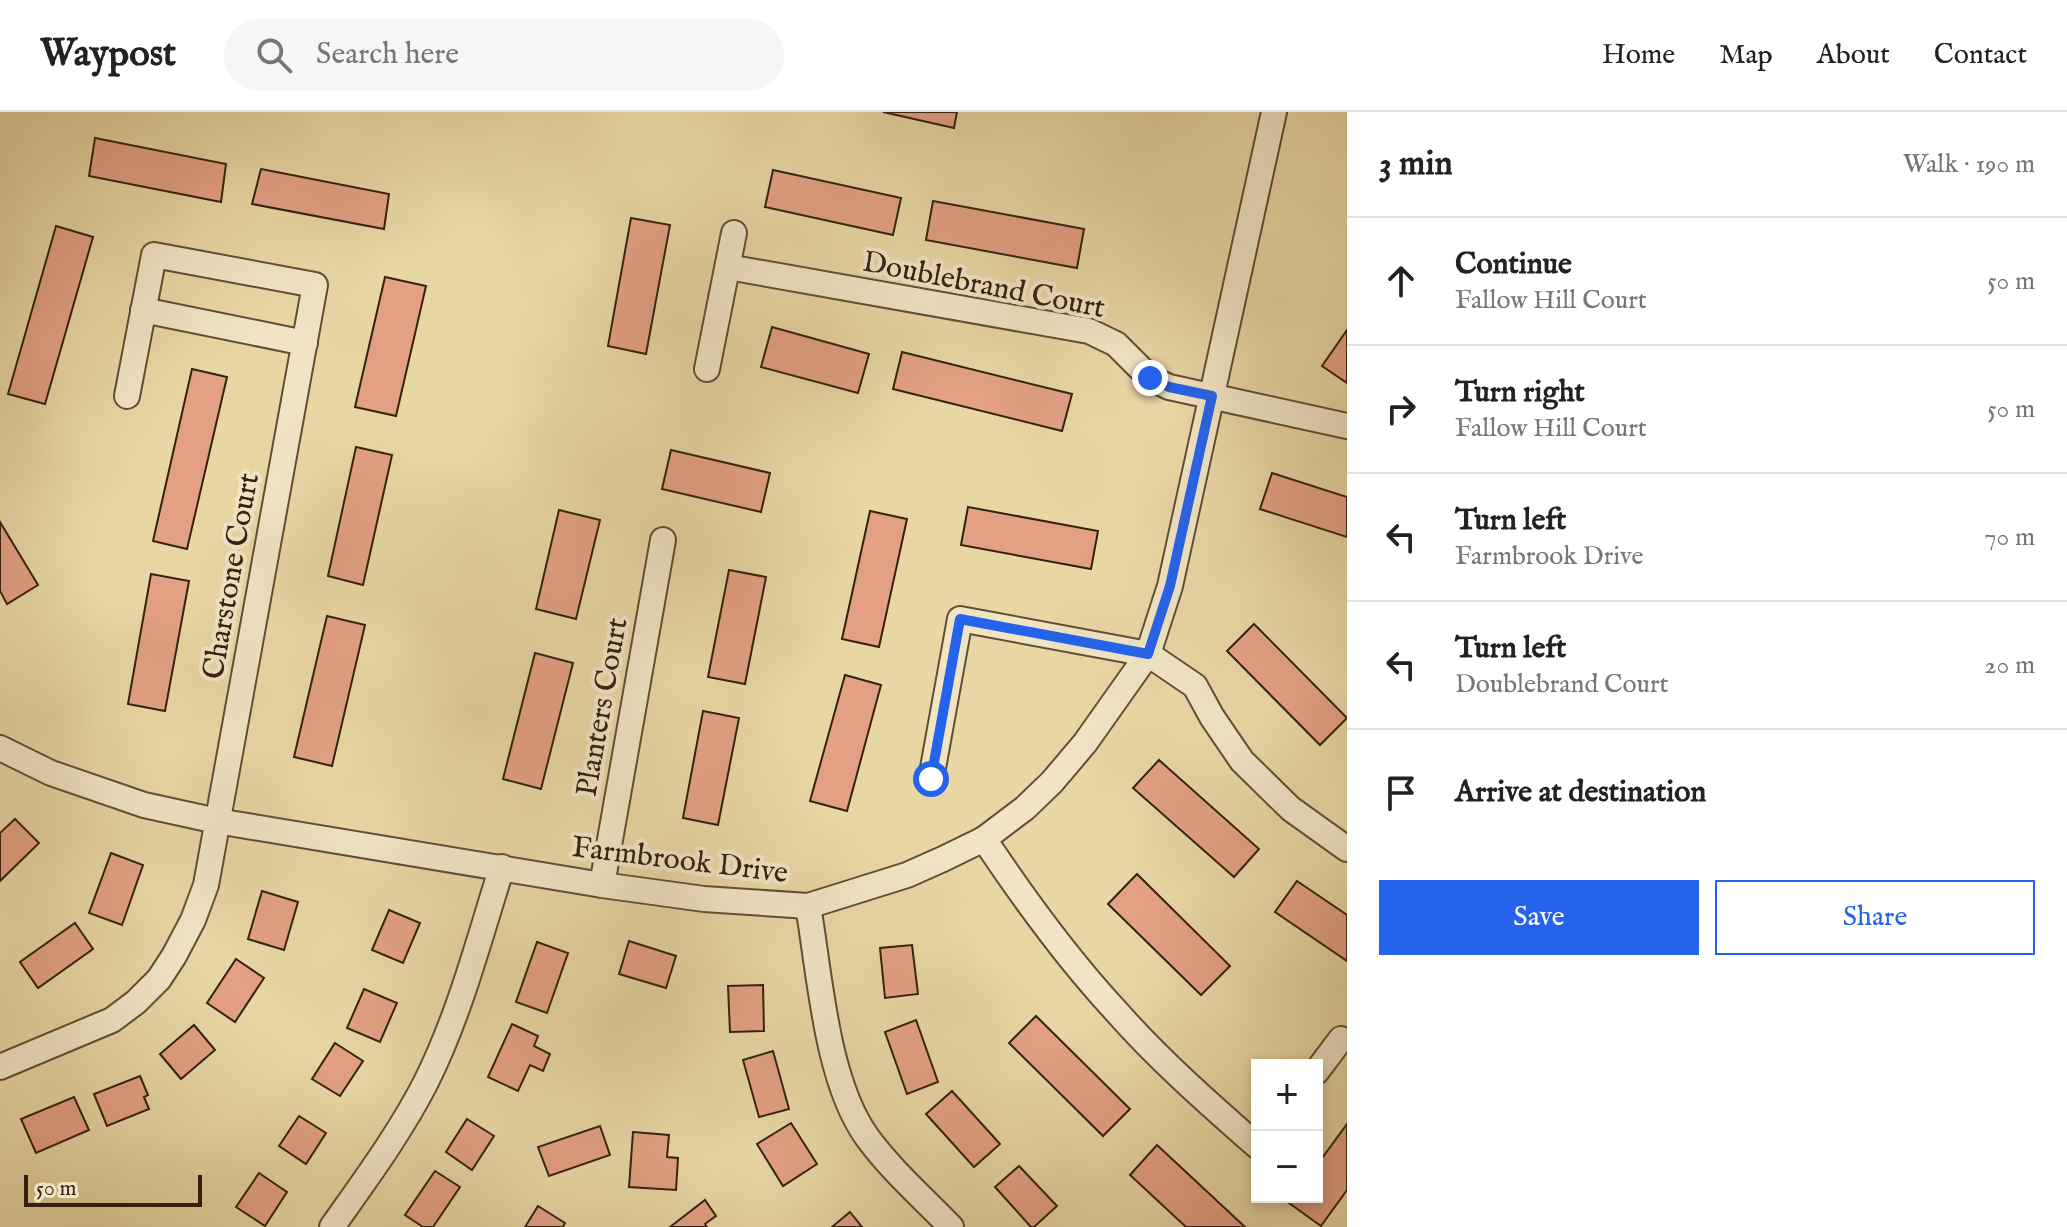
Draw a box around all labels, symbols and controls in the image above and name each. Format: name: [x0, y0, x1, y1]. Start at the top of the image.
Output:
search box: [224, 19, 784, 91]
text: Waypost: [40, 31, 176, 79]
icon: search: [252, 33, 296, 77]
text: Search here: [316, 36, 459, 74]
text: Home: [1602, 38, 1675, 73]
text: Map: [1719, 38, 1773, 73]
text: About: [1817, 38, 1890, 73]
text: Contact: [1934, 38, 2027, 73]
text: 3 min: [1379, 143, 1453, 186]
text: Walk · 190 m: [1903, 148, 2035, 181]
street label: Doublebrand Court: [859, 244, 1108, 328]
text: Continue: [1455, 246, 1572, 284]
icon: ahead: [1379, 259, 1423, 303]
text: 50 m: [1987, 265, 2035, 298]
text: Fallow Hill Court: [1455, 284, 1647, 317]
route end: [1132, 360, 1168, 396]
text: Turn right: [1455, 374, 1585, 412]
icon: right: [1379, 387, 1423, 431]
text: 50 m: [1987, 393, 2035, 426]
text: Fallow Hill Court: [1455, 412, 1647, 445]
street label: Charstone Court: [195, 470, 269, 683]
text: Turn left: [1455, 502, 1566, 540]
icon: left: [1379, 515, 1423, 559]
text: 70 m: [1984, 521, 2035, 554]
text: Farmbrook Drive: [1455, 540, 1643, 573]
street label: Planters Court: [569, 615, 637, 800]
text: Turn left: [1455, 630, 1566, 668]
icon: left: [1379, 643, 1423, 687]
text: 20 m: [1984, 649, 2035, 682]
text: Doublebrand Court: [1455, 668, 1668, 701]
route start: [913, 761, 949, 797]
icon: arrive: [1379, 771, 1423, 815]
text: Arrive at destination: [1455, 774, 1706, 812]
street label: Farmbrook Drive: [570, 829, 790, 893]
button: Save: [1379, 880, 1699, 955]
button: Share: [1715, 880, 2035, 955]
map controls: [1251, 1059, 1323, 1203]
button: +: [1251, 1059, 1323, 1131]
button: −: [1251, 1131, 1323, 1203]
scale bar: [24, 1171, 202, 1207]
text: 50 m: [36, 1175, 77, 1203]

